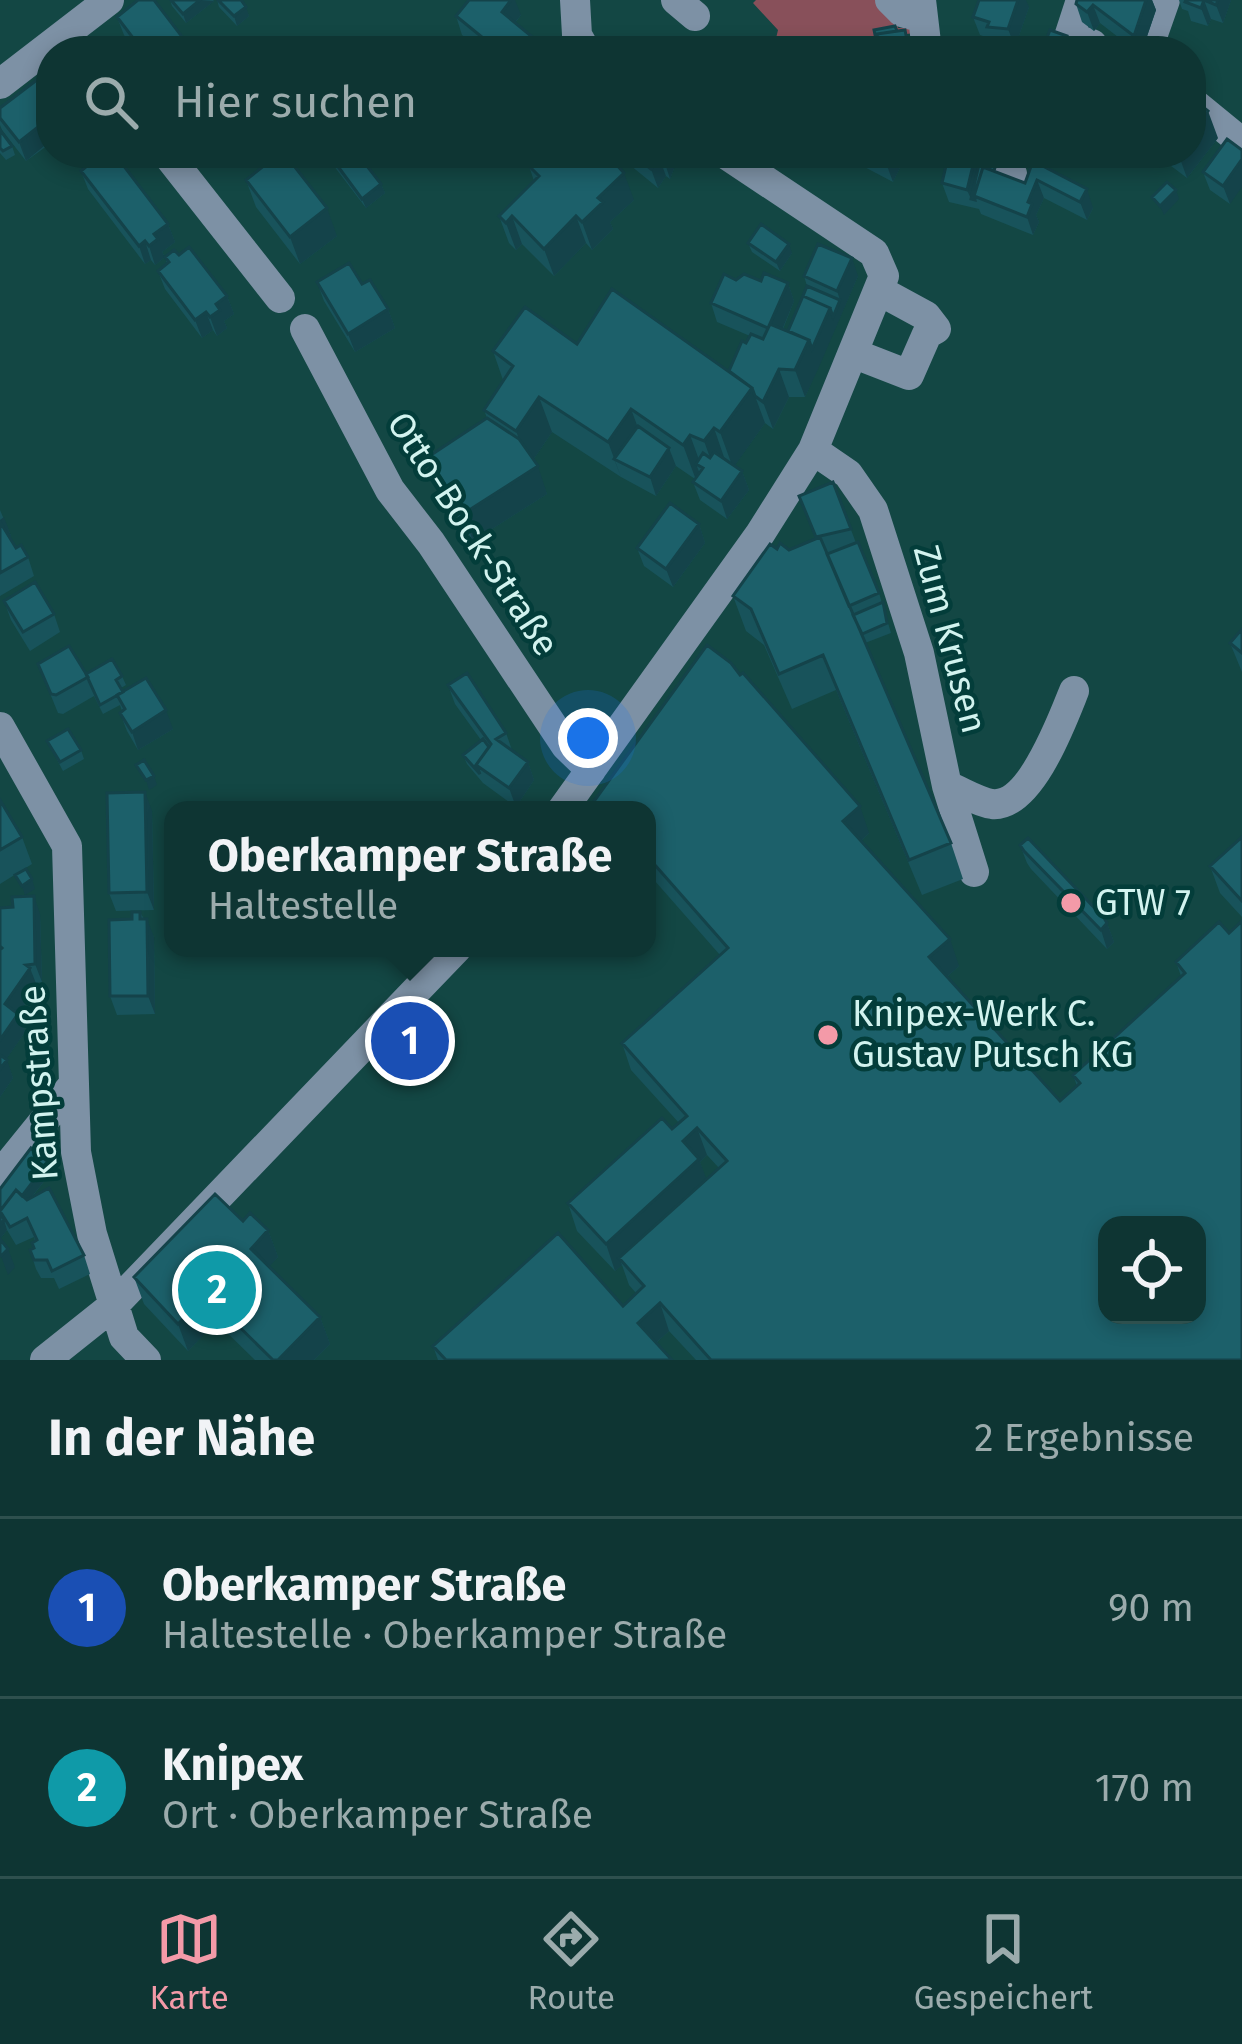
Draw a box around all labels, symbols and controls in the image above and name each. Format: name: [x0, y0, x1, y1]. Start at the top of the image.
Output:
search box: [36, 36, 1206, 168]
icon: search: [78, 69, 144, 135]
text: Hier suchen: [174, 75, 417, 129]
street label: Otto-Bock-Straße: [378, 404, 568, 664]
street label: Zum Krusen: [904, 540, 996, 738]
your location: [558, 708, 618, 768]
popup: [164, 801, 656, 957]
text: Oberkamper Straße: [208, 829, 612, 883]
place label: GTW 7: [1095, 881, 1191, 925]
text: Haltestelle: [208, 883, 398, 929]
marker: GTW 7: [1058, 890, 1084, 916]
street label: Kampstraße: [10, 984, 68, 1182]
place label: Knipex-Werk C. Gustav Putsch KG: [852, 992, 1133, 1077]
pin: 1: [371, 996, 449, 1086]
marker: Knipex-Werk C. Gustav Putsch KG: [815, 1022, 841, 1048]
map controls: [1098, 1216, 1206, 1324]
button: locate: [1098, 1216, 1206, 1324]
pin: 2: [178, 1245, 256, 1335]
text: In der Nähe: [48, 1407, 315, 1469]
text: 2 Ergebnisse: [974, 1415, 1194, 1461]
text: Oberkamper Straße: [162, 1558, 566, 1612]
text: 1: [78, 1585, 96, 1631]
text: 90 m: [1108, 1585, 1194, 1631]
text: Haltestelle · Oberkamper Straße: [162, 1612, 727, 1658]
text: Knipex: [162, 1738, 303, 1792]
text: 2: [77, 1765, 97, 1811]
text: 170 m: [1095, 1765, 1194, 1811]
text: Ort · Oberkamper Straße: [162, 1792, 593, 1838]
tab: Karte: [149, 1906, 229, 2018]
tab: Route: [528, 1906, 615, 2018]
tab: Gespeichert: [914, 1906, 1093, 2018]

